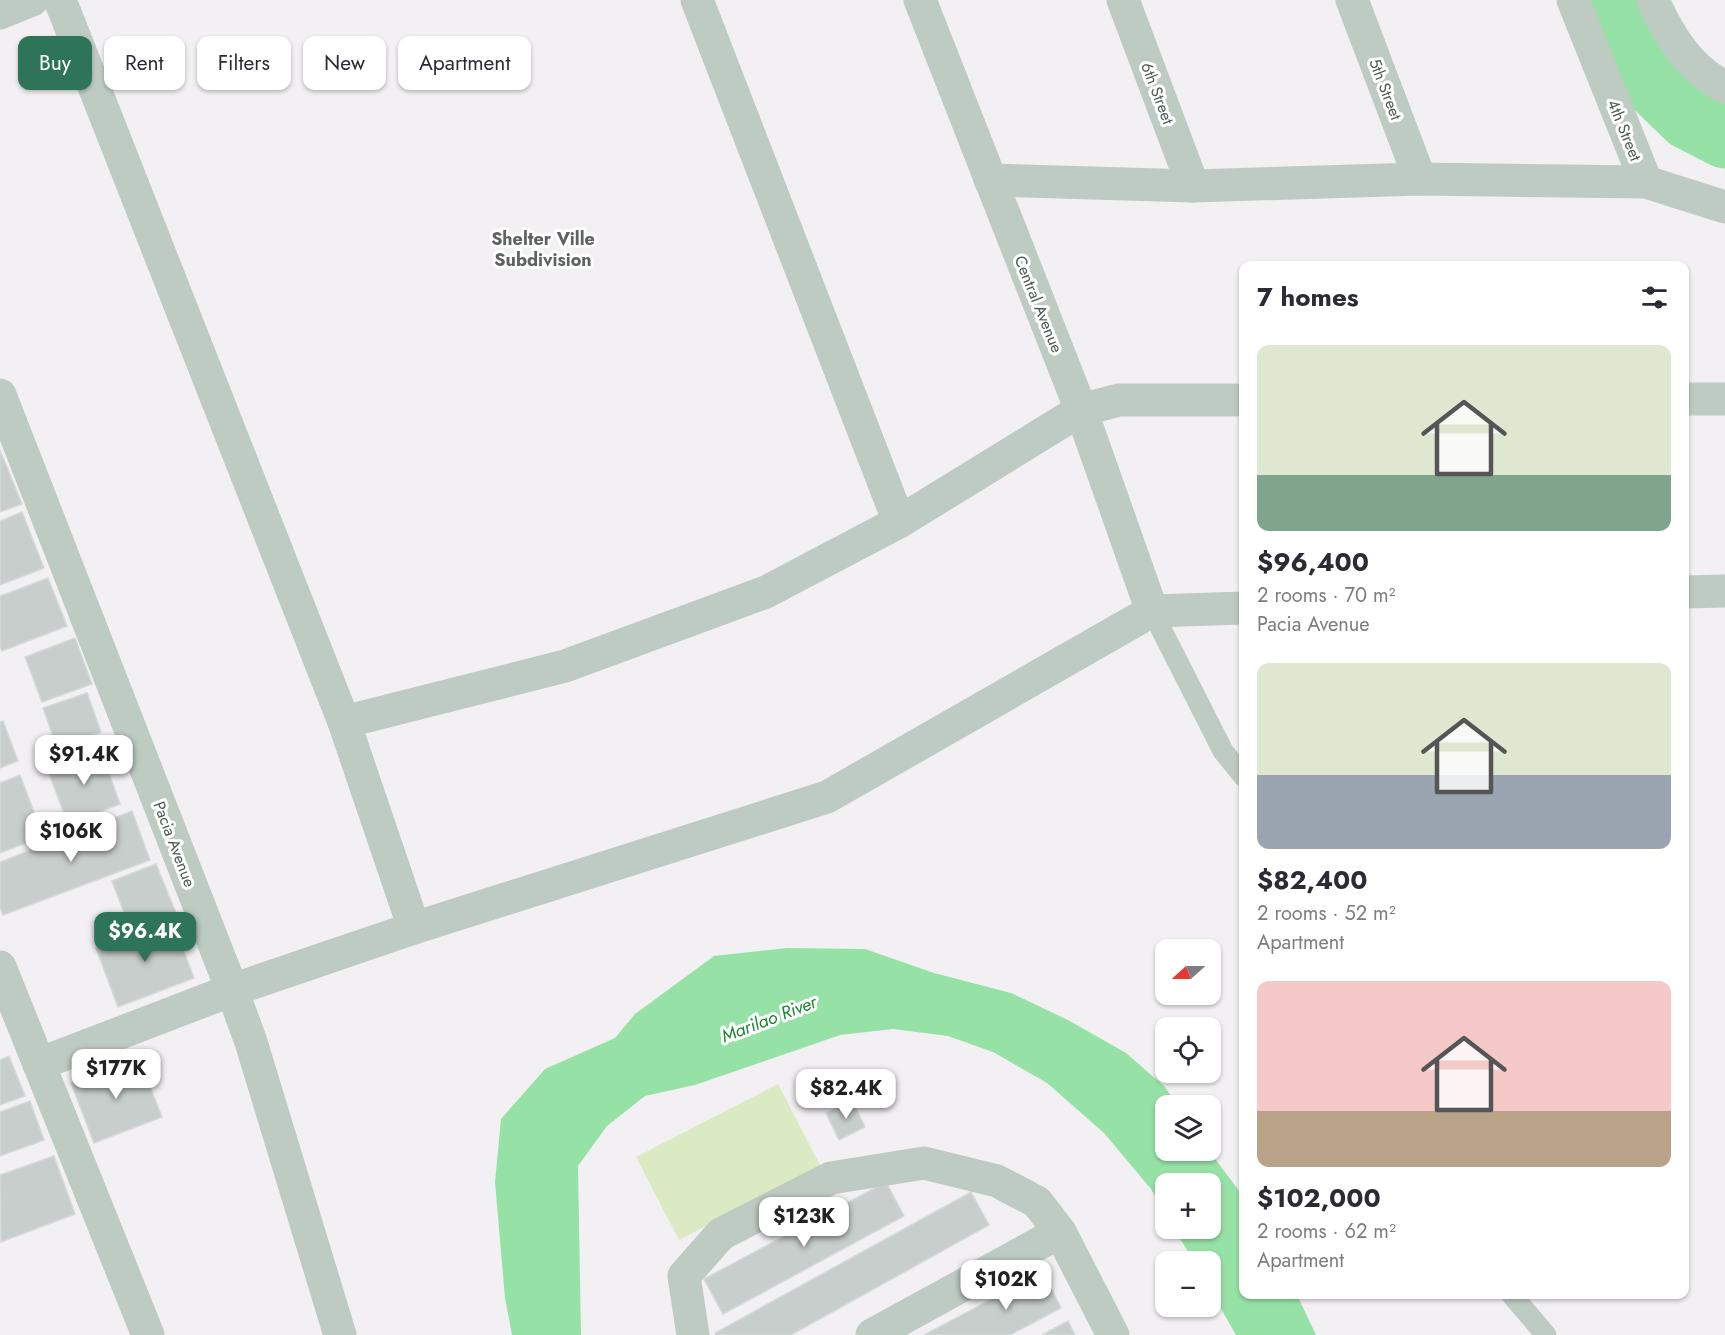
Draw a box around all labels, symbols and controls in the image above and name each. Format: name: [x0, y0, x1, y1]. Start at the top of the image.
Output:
chip: Buy: [18, 36, 92, 90]
chip: Rent: [104, 36, 185, 90]
chip: Filters: [197, 36, 291, 90]
chip: New: [303, 36, 386, 90]
chip: Apartment: [398, 36, 531, 90]
street label: 5th Street: [1363, 55, 1408, 123]
street label: 6th Street: [1135, 59, 1180, 128]
street label: 4th Street: [1602, 96, 1647, 165]
district label: Shelter Ville Subdivision: [491, 226, 595, 273]
street label: Central Avenue: [1009, 252, 1068, 356]
text: 7 homes: [1257, 278, 1359, 316]
icon: filters: [1638, 281, 1671, 314]
icon: home: [1410, 384, 1518, 492]
text: $96,400: [1257, 543, 1369, 581]
text: 2 rooms · 70 m²: [1257, 581, 1395, 610]
text: Pacia Avenue: [1257, 610, 1370, 639]
icon: home: [1410, 702, 1518, 810]
pin: $91.4K: [35, 735, 133, 786]
text: $91.4K: [49, 740, 119, 769]
street label: Pacia Avenue: [148, 798, 201, 890]
pin: $106K: [29, 812, 113, 863]
text: $106K: [39, 817, 103, 846]
text: $82,400: [1257, 861, 1368, 899]
text: 2 rooms · 52 m²: [1257, 899, 1396, 928]
pin: $96.4K: [96, 912, 194, 963]
text: $96.4K: [108, 917, 182, 946]
text: Apartment: [1257, 928, 1344, 957]
north arrow: [1155, 939, 1221, 1005]
map controls: [1155, 939, 1221, 1317]
water label: Marilao River: [718, 989, 821, 1049]
button: locate: [1155, 1017, 1221, 1083]
icon: home: [1410, 1020, 1518, 1128]
pin: $177K: [74, 1049, 158, 1100]
text: $177K: [86, 1054, 146, 1083]
pin: $82.4K: [797, 1069, 895, 1120]
text: $82.4K: [810, 1074, 882, 1103]
button: layers: [1155, 1095, 1221, 1161]
button: +: [1155, 1173, 1221, 1239]
text: $102,000: [1257, 1179, 1381, 1217]
pin: $123K: [762, 1197, 846, 1248]
text: $123K: [773, 1202, 835, 1231]
text: 2 rooms · 62 m²: [1257, 1217, 1396, 1246]
text: Apartment: [1257, 1246, 1344, 1275]
button: −: [1155, 1251, 1221, 1317]
pin: $102K: [964, 1260, 1048, 1311]
text: $102K: [975, 1265, 1037, 1294]

